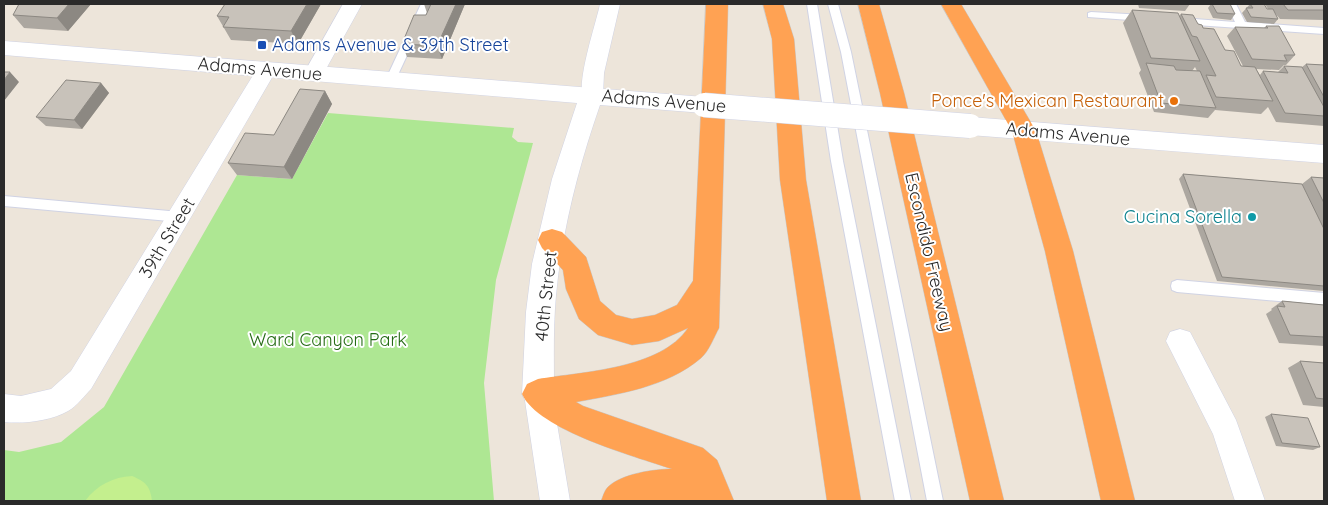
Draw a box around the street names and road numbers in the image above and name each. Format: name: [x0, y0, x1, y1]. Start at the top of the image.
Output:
street label: Adams Avenue: [197, 52, 323, 85]
street label: Adams Avenue: [601, 84, 727, 117]
street label: Adams Avenue: [1005, 117, 1131, 150]
street label: Escondido Freeway: [900, 170, 959, 334]
street label: 39th Street: [134, 193, 200, 282]
street label: 40th Street: [529, 250, 562, 342]

